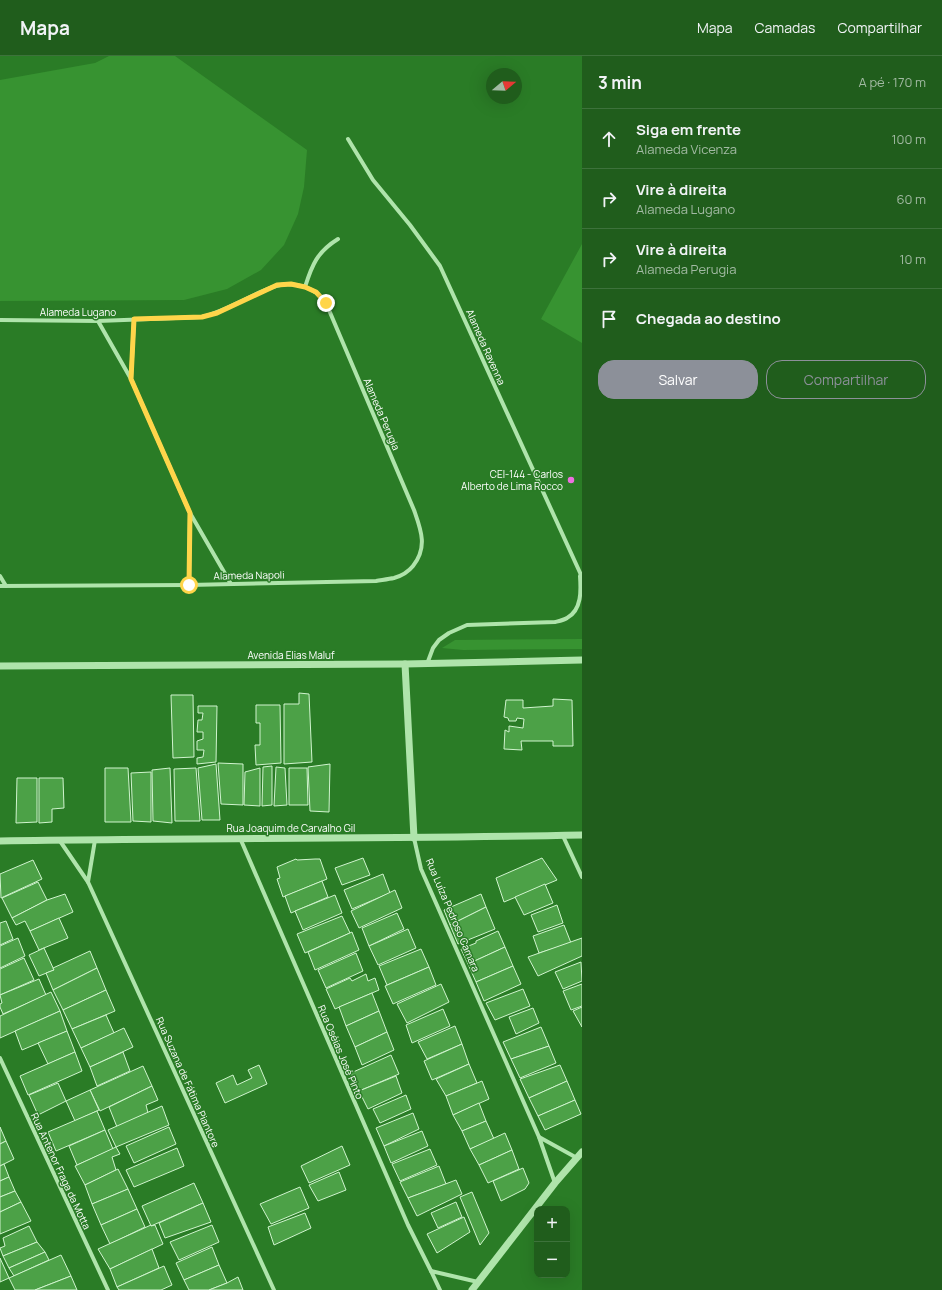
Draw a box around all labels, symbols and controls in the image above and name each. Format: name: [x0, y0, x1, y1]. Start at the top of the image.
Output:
text: Mapa: [20, 15, 70, 41]
text: Mapa: [697, 18, 733, 37]
text: Camadas: [755, 18, 815, 37]
text: Compartilhar: [837, 18, 922, 37]
north arrow: [486, 68, 522, 104]
text: 3 min: [598, 71, 642, 94]
text: A pé · 170 m: [859, 73, 926, 91]
text: Siga em frente: [636, 119, 741, 140]
icon: ahead: [598, 128, 620, 150]
text: 100 m: [891, 130, 926, 148]
text: Alameda Vicenza: [636, 140, 737, 158]
text: Vire à direita: [636, 179, 727, 200]
icon: right: [598, 188, 620, 210]
text: 60 m: [896, 190, 926, 208]
text: Alameda Lugano: [636, 200, 735, 218]
text: Vire à direita: [636, 239, 727, 260]
icon: right: [598, 248, 620, 270]
text: 10 m: [899, 250, 926, 268]
text: Alameda Perugia: [636, 260, 736, 278]
route end: [317, 294, 335, 312]
street label: Alameda Lugano: [40, 305, 116, 319]
street label: Alameda Ravenna: [463, 307, 509, 387]
icon: arrive: [598, 308, 620, 330]
text: Chegada ao destino: [636, 308, 781, 329]
button: Salvar: [598, 360, 758, 399]
button: Compartilhar: [766, 360, 926, 399]
street label: Alameda Perugia: [360, 376, 404, 452]
place label: CEI-144 - Carlos Alberto de Lima Rocco: [461, 467, 563, 493]
marker: CEI-144 - Carlos Alberto de Lima Rocco: [566, 475, 576, 485]
street label: Alameda Napoli: [213, 567, 285, 583]
route start: [180, 576, 198, 594]
street label: Avenida Elias Maluf: [247, 648, 335, 662]
street label: Rua Joaquim de Carvalho Gil: [227, 821, 355, 835]
street label: Rua Luíza Pedroso Camara: [423, 856, 483, 974]
street label: Rua Oséias José Pinto: [315, 1003, 367, 1101]
street label: Rua Suzana de Fátima Piantore: [153, 1015, 223, 1150]
street label: Rua Antenor Fraga da Motta: [28, 1110, 94, 1232]
map controls: [534, 1206, 570, 1278]
button: +: [534, 1206, 570, 1242]
button: −: [534, 1242, 570, 1278]

